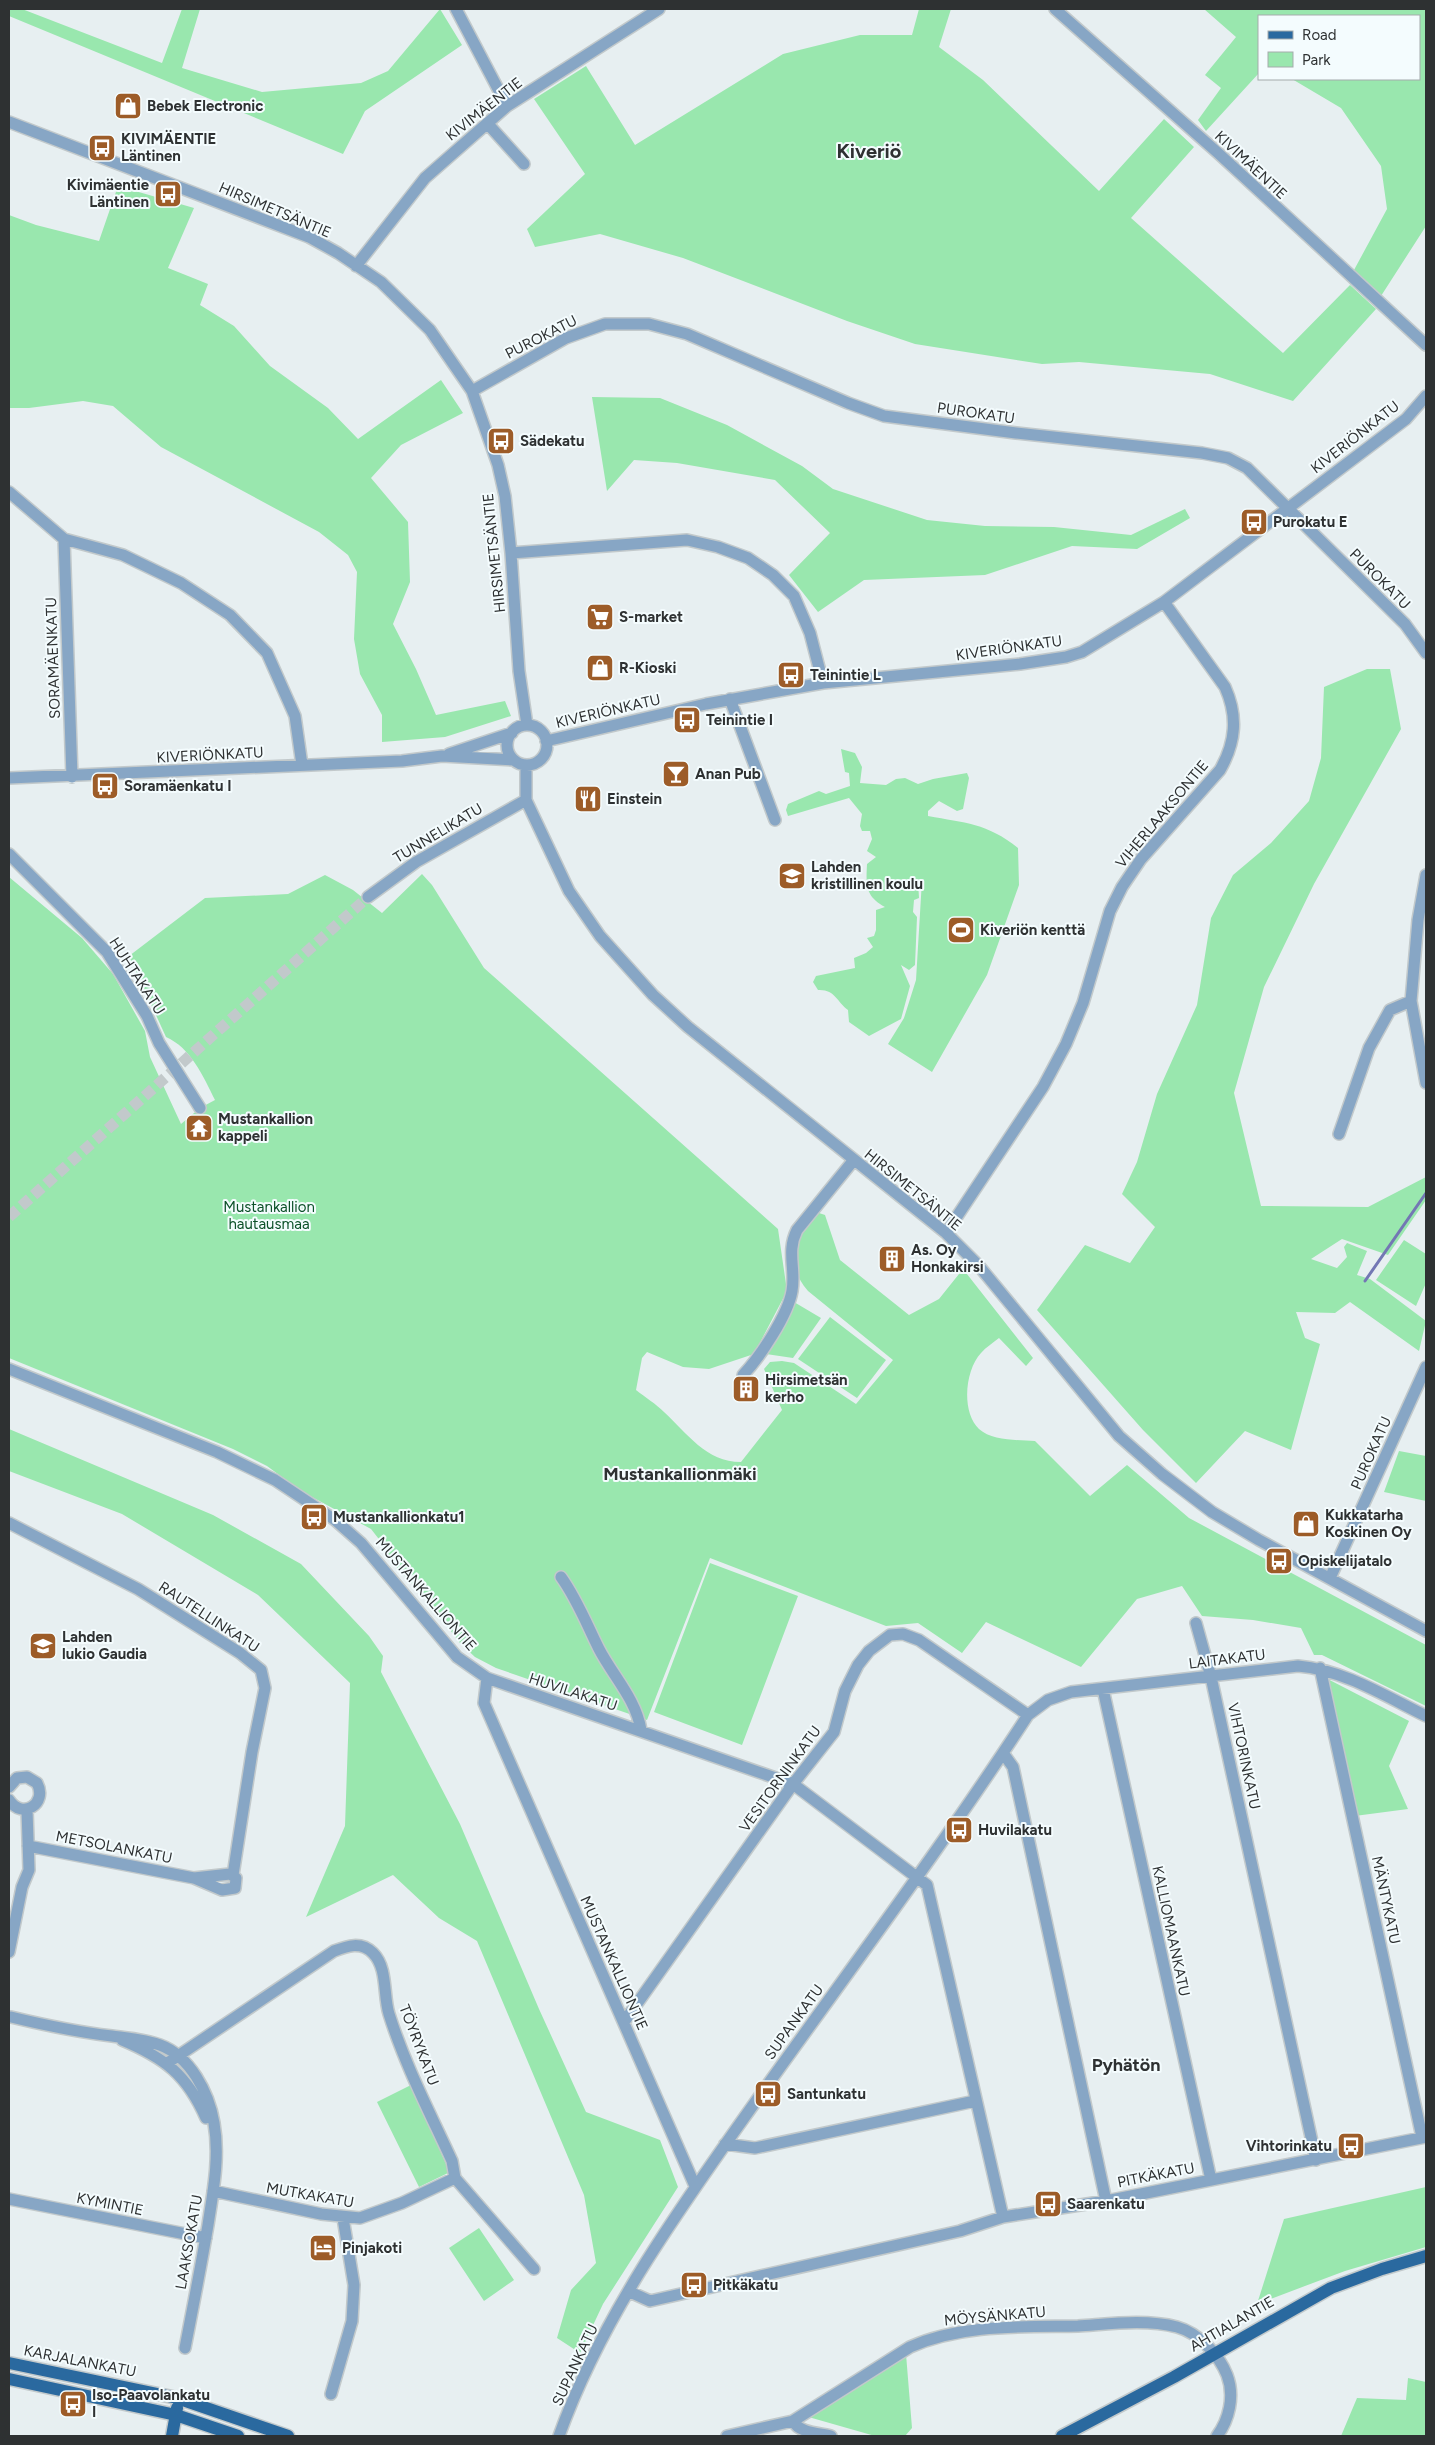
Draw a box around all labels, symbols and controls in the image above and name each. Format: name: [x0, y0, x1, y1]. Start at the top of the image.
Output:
legend: [1258, 15, 1420, 80]
text: Road: [1302, 26, 1337, 44]
text: Park: [1302, 51, 1331, 69]
street label: KIVIMÄENTIE: [442, 74, 526, 144]
shop icon: Bebek Electronic: [113, 91, 143, 121]
place label: Bebek Electronic: [147, 97, 263, 115]
street label: KIVIMÄENTIE: [1211, 127, 1291, 203]
place label: KIVIMÄENTIE Läntinen: [121, 129, 216, 165]
bus stop icon: KIVIMÄENTIE Läntinen: [87, 133, 117, 163]
district label: Kiveriö: [837, 139, 902, 163]
place label: Kivimäentie Läntinen: [67, 176, 150, 211]
street label: HIRSIMETSÄNTIE: [216, 178, 334, 242]
bus stop icon: Kivimäentie Läntinen: [153, 179, 183, 209]
street label: PUROKATU: [502, 311, 580, 363]
street label: KIVERIÖNKATU: [1307, 397, 1403, 477]
street label: PUROKATU: [936, 399, 1016, 427]
bus stop icon: Sädekatu: [486, 426, 516, 456]
place label: Sädekatu: [520, 432, 585, 450]
street label: HIRSIMETSÄNTIE: [479, 492, 509, 614]
bus stop icon: Purokatu E: [1239, 507, 1269, 537]
place label: Purokatu E: [1273, 513, 1348, 531]
street label: PUROKATU: [1346, 545, 1414, 613]
street label: SORAMÄENKATU: [42, 597, 64, 719]
supermarket icon: S-market: [585, 602, 615, 632]
place label: S-market: [619, 608, 683, 626]
street label: KIVERIÖNKATU: [955, 632, 1063, 664]
shop icon: R-Kioski: [585, 653, 615, 683]
place label: R-Kioski: [619, 659, 676, 677]
bus stop icon: Teinintie L: [776, 660, 806, 690]
place label: Teinintie L: [810, 666, 881, 684]
street label: KIVERIÖNKATU: [554, 690, 662, 732]
bus stop icon: Teinintie I: [672, 705, 702, 735]
place label: Teinintie I: [706, 711, 773, 729]
street label: KIVERIÖNKATU: [156, 743, 264, 767]
street label: VIHERLAAKSONTIE: [1112, 757, 1212, 871]
bar icon: Anan Pub: [661, 759, 691, 789]
place label: Anan Pub: [695, 765, 761, 783]
bus stop icon: Soramäenkatu I: [90, 771, 120, 801]
place label: Soramäenkatu I: [124, 777, 231, 795]
restaurant icon: Einstein: [573, 784, 603, 814]
place label: Einstein: [607, 790, 662, 808]
street label: TUNNELIKATU: [390, 799, 486, 867]
place label: Lahden kristillinen koulu: [811, 858, 923, 893]
school or university icon: Lahden kristillinen koulu: [777, 861, 807, 891]
sports icon: Kiveriön kenttä: [946, 915, 976, 945]
place label: Kiveriön kenttä: [980, 921, 1085, 939]
street label: HUHTAKATU: [105, 934, 169, 1018]
place label: Mustankallion kappeli: [218, 1110, 313, 1145]
temple icon: Mustankallion kappeli: [184, 1113, 214, 1143]
street label: HIRSIMETSÄNTIE: [861, 1145, 965, 1235]
park label: Mustankallion hautausmaa: [223, 1198, 315, 1233]
place label: As. Oy Honkakirsi: [911, 1241, 984, 1276]
building icon: As. Oy Honkakirsi: [877, 1244, 907, 1274]
place label: Hirsimetsän kerho: [765, 1371, 848, 1406]
building icon: Hirsimetsän kerho: [731, 1374, 761, 1404]
street label: PUROKATU: [1347, 1414, 1395, 1492]
district label: Mustankallionmäki: [603, 1463, 757, 1485]
bus stop icon: Mustankallionkatu1: [299, 1502, 329, 1532]
place label: Kukkatarha Koskinen Oy: [1325, 1506, 1412, 1541]
place label: Mustankallionkatu1: [333, 1508, 465, 1526]
shop icon: Kukkatarha Koskinen Oy: [1291, 1509, 1321, 1539]
street label: MUSTANKALLIONTIE: [372, 1533, 480, 1655]
bus stop icon: Opiskelijatalo: [1264, 1546, 1294, 1576]
place label: Opiskelijatalo: [1298, 1552, 1392, 1570]
street label: RAUTELLINKATU: [155, 1578, 263, 1656]
place label: Lahden lukio Gaudia: [62, 1628, 147, 1663]
school or university icon: Lahden lukio Gaudia: [28, 1631, 58, 1661]
street label: LAITAKATU: [1187, 1645, 1267, 1673]
street label: HUVILAKATU: [526, 1669, 620, 1715]
street label: VIHTORINKATU: [1224, 1701, 1264, 1811]
street label: VESITORNINKATU: [735, 1722, 825, 1836]
bus stop icon: Huvilakatu: [944, 1815, 974, 1845]
place label: Huvilakatu: [978, 1821, 1052, 1839]
street label: METSOLANKATU: [54, 1827, 174, 1867]
street label: MÄNTYKATU: [1368, 1854, 1404, 1946]
street label: KALLIOMAANKATU: [1148, 1864, 1194, 1998]
street label: MUSTANKALLIONTIE: [576, 1893, 652, 2033]
street label: SUPANKATU: [761, 1981, 827, 2063]
street label: TÖYRYKATU: [395, 2002, 443, 2088]
district label: Pyhätön: [1092, 2054, 1160, 2076]
bus stop icon: Santunkatu: [753, 2079, 783, 2109]
place label: Santunkatu: [787, 2085, 866, 2103]
bus stop icon: Vihtorinkatu: [1336, 2131, 1366, 2161]
place label: Vihtorinkatu: [1246, 2137, 1332, 2155]
street label: PITKÄKATU: [1116, 2159, 1196, 2191]
street label: MUTKAKATU: [265, 2178, 355, 2212]
street label: KYMINTIE: [75, 2189, 145, 2219]
bus stop icon: Saarenkatu: [1033, 2189, 1063, 2219]
street label: LAAKSOKATU: [172, 2193, 206, 2291]
place label: Saarenkatu: [1067, 2195, 1145, 2213]
hotel icon: Pinjakoti: [308, 2233, 338, 2263]
place label: Pinjakoti: [342, 2239, 402, 2257]
bus stop icon: Pitkäkatu: [679, 2270, 709, 2300]
place label: Pitkäkatu: [713, 2276, 778, 2294]
street label: AHTIALANTIE: [1186, 2293, 1278, 2355]
street label: MÖYSÄNKATU: [943, 2303, 1047, 2329]
street label: SUPANKATU: [548, 2321, 602, 2409]
street label: KARJALANKATU: [22, 2341, 138, 2381]
place label: Iso-Paavolankatu I: [92, 2386, 210, 2421]
bus stop icon: Iso-Paavolankatu I: [58, 2389, 88, 2419]

